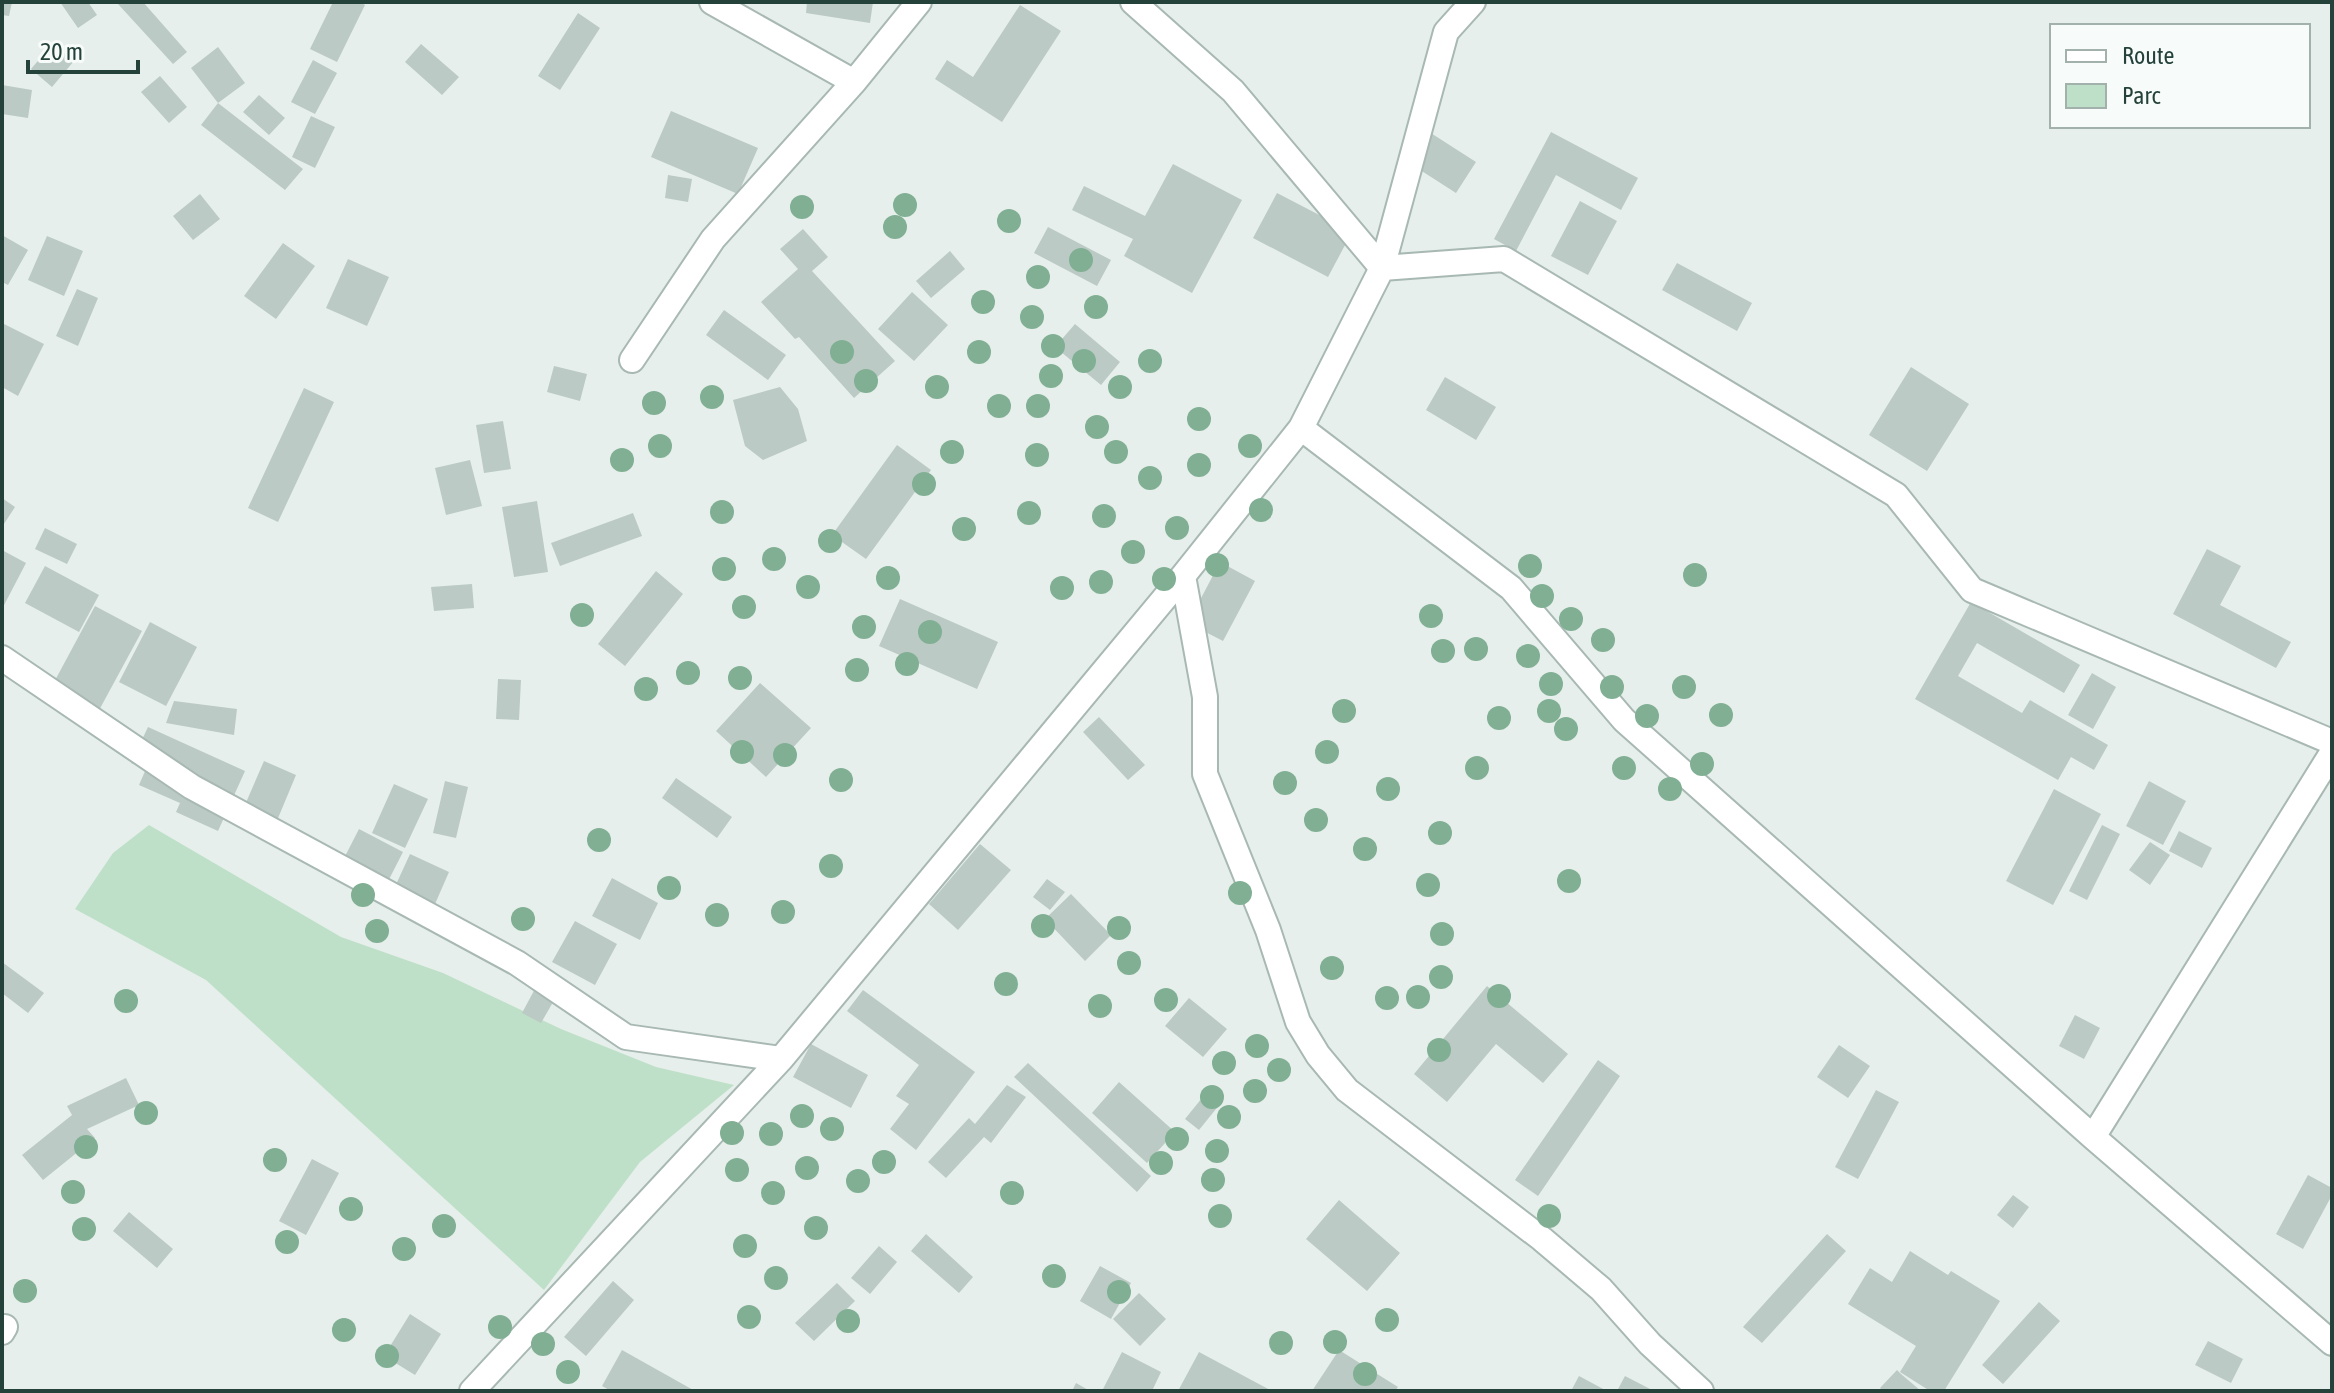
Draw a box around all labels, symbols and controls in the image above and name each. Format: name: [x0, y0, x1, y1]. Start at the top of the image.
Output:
scale bar: [28, 24, 138, 74]
legend: [2050, 24, 2310, 128]
text: 20 m: [40, 38, 83, 65]
text: Route: [2122, 42, 2174, 69]
text: Parc: [2122, 82, 2161, 109]

